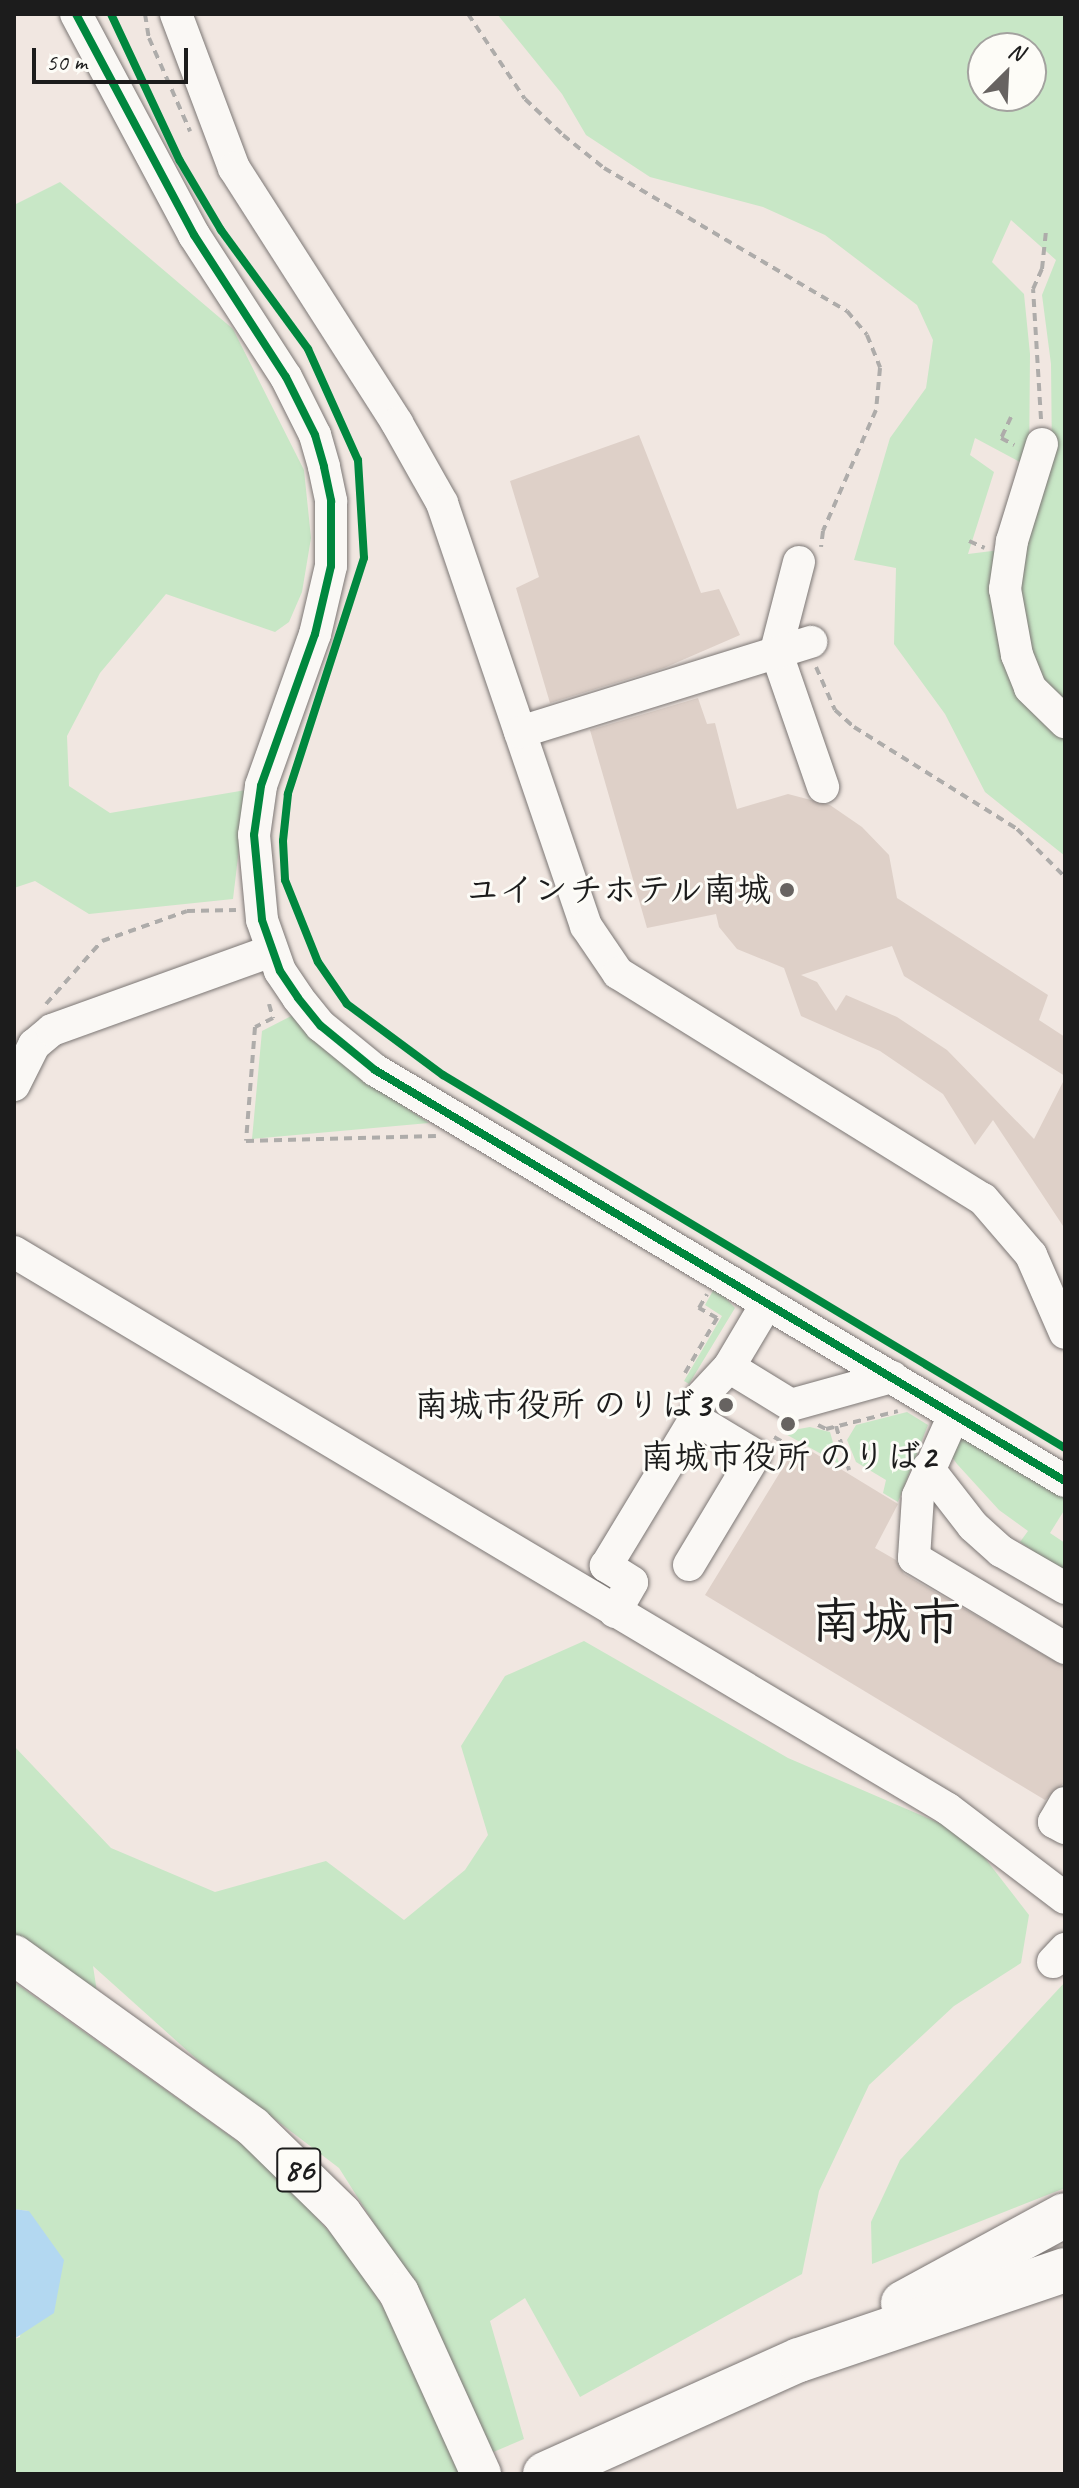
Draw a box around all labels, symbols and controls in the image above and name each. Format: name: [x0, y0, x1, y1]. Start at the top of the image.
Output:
scale bar: [36, 32, 192, 82]
north arrow: [967, 32, 1047, 112]
text: N: [1004, 36, 1028, 67]
text: 50 m: [46, 47, 87, 77]
place label: ユインチホテル南城: [465, 870, 771, 910]
marker: ユインチホテル南城: [778, 881, 796, 899]
place label: 南城市役所 のりば3: [414, 1385, 710, 1425]
marker: 南城市役所 のりば3: [717, 1396, 735, 1414]
marker: 南城市役所 のりば2: [779, 1415, 797, 1433]
place label: 南城市役所 のりば2: [640, 1437, 936, 1477]
district label: 南城市: [811, 1592, 961, 1652]
road number: 86: [275, 2142, 323, 2198]

